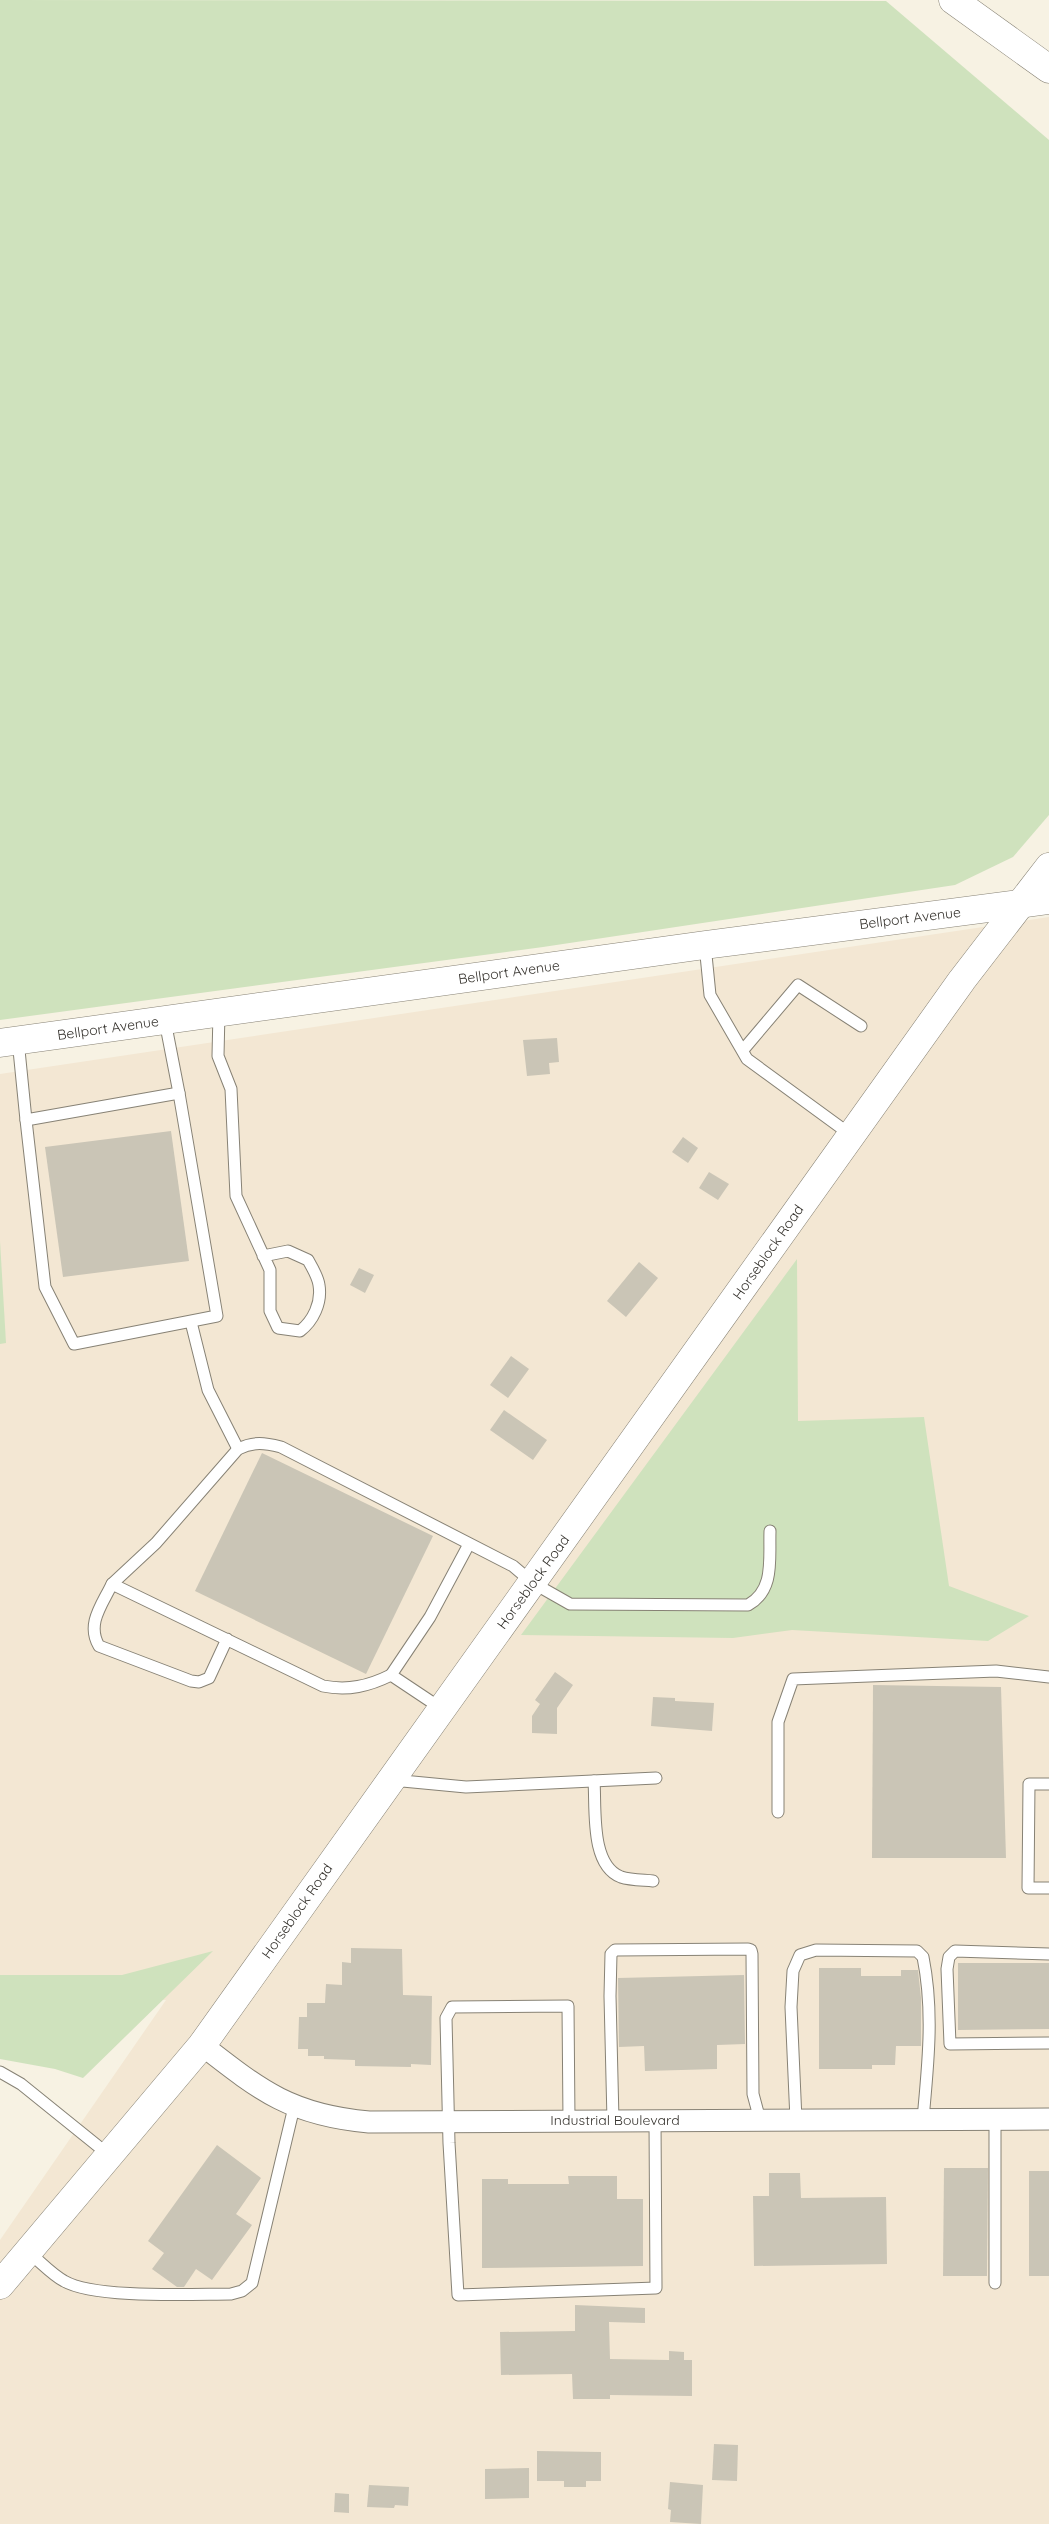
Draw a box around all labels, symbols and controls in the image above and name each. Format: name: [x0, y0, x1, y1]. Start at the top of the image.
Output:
street label: Bellport Avenue: [858, 903, 962, 933]
street label: Bellport Avenue: [457, 956, 561, 988]
street label: Bellport Avenue: [56, 1012, 160, 1044]
street label: Horseblock Road: [729, 1201, 807, 1303]
street label: Horseblock Road: [493, 1532, 573, 1632]
street label: Horseblock Road: [258, 1860, 336, 1962]
street label: Industrial Boulevard: [550, 2111, 680, 2129]

